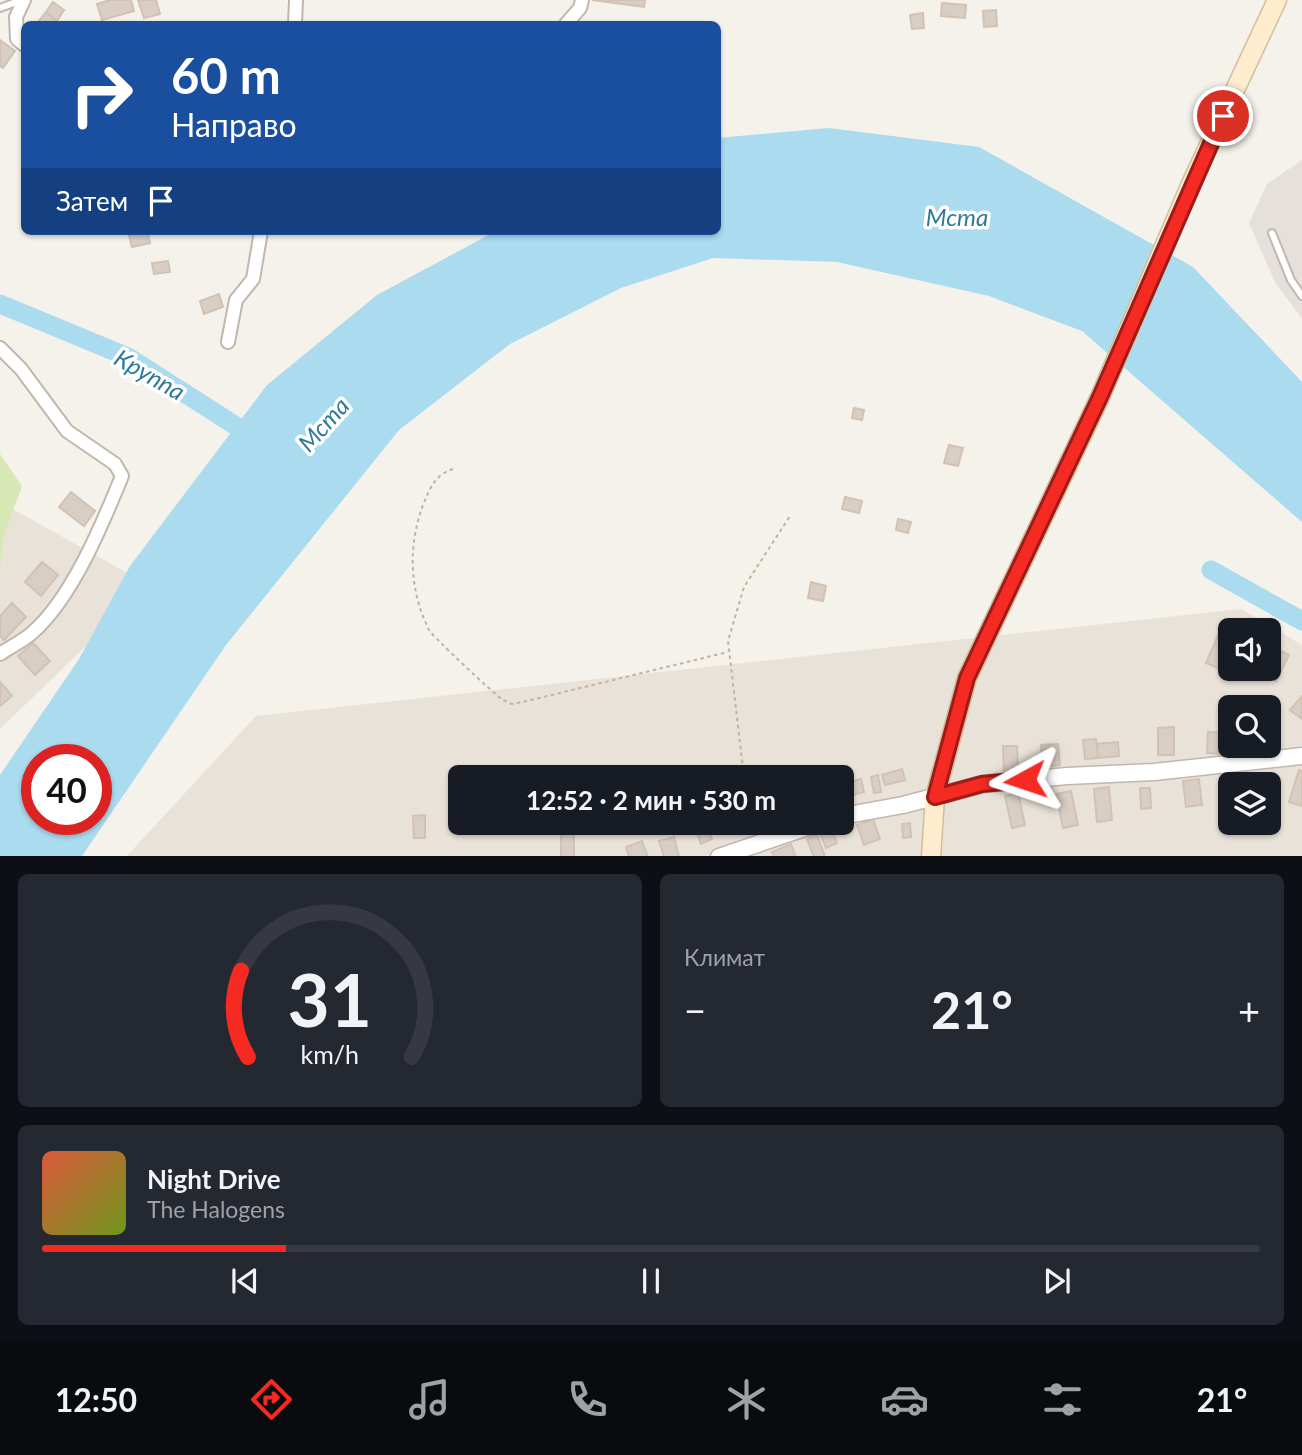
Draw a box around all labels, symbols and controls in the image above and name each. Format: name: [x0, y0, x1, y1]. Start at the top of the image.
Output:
text: 60 m: [171, 46, 281, 104]
icon: right: [56, 49, 147, 140]
pin: [1193, 86, 1253, 146]
icon: arrive: [1204, 97, 1242, 135]
text: Направо: [171, 105, 297, 144]
icon: arrive: [142, 182, 180, 220]
text: Затем: [56, 185, 128, 217]
water label: Мста: [926, 202, 988, 231]
water label: Круппа: [110, 342, 190, 406]
water label: Мста: [291, 391, 355, 457]
map controls: [1218, 618, 1281, 835]
button: sound: [1218, 618, 1281, 681]
button: search: [1218, 695, 1281, 758]
position arrow: [988, 743, 1062, 817]
speed limit sign: 40: [21, 744, 112, 835]
button: layers: [1218, 772, 1281, 835]
text: 12:52 · 2 мин · 530 m: [526, 784, 776, 816]
text: Климат: [684, 943, 765, 971]
text: 31: [288, 955, 372, 1043]
text: 21°: [931, 978, 1013, 1040]
text: −: [684, 987, 706, 1033]
text: +: [1238, 987, 1260, 1033]
text: km/h: [301, 1038, 359, 1068]
text: Night Drive: [147, 1163, 281, 1195]
text: The Halogens: [147, 1195, 285, 1223]
icon: previous: [226, 1262, 264, 1300]
icon: pause: [632, 1262, 670, 1300]
icon: next: [1038, 1262, 1076, 1300]
icon: directions: [247, 1375, 296, 1424]
icon: music: [405, 1375, 454, 1424]
icon: phone: [563, 1375, 612, 1424]
icon: climate: [722, 1375, 771, 1424]
icon: car: [880, 1375, 929, 1424]
icon: filters: [1038, 1375, 1087, 1424]
text: 12:50: [55, 1380, 137, 1419]
text: 21°: [1197, 1380, 1247, 1419]

